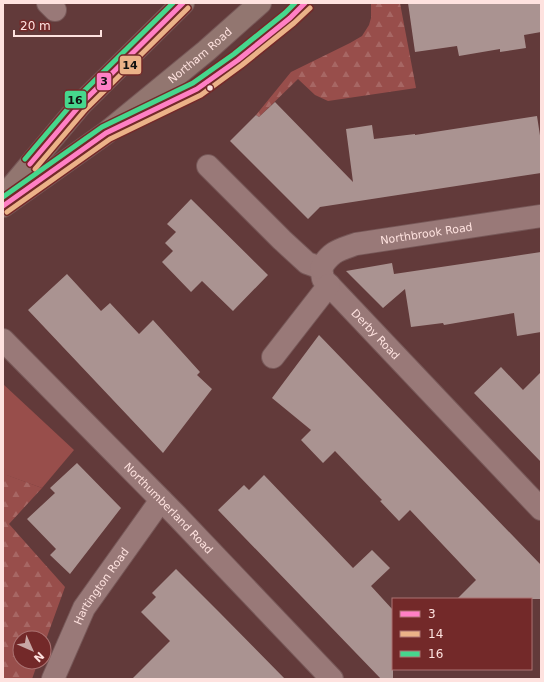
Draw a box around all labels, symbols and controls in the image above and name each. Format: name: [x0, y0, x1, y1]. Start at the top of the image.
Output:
scale bar: [14, 12, 101, 38]
text: 20 m: [20, 19, 51, 33]
street label: Northam Road: [165, 25, 234, 86]
line badge: 14: [119, 55, 142, 75]
text: 14: [122, 59, 138, 72]
line badge: 3: [96, 72, 112, 91]
text: 3: [100, 75, 108, 88]
unlabelled marker: [205, 83, 215, 93]
line badge: 16: [64, 90, 87, 109]
text: 16: [67, 94, 83, 107]
street label: Northbrook Road: [379, 220, 473, 247]
street label: Derby Road: [349, 306, 402, 362]
street label: Northumberland Road: [122, 460, 216, 556]
street label: Hartington Road: [71, 545, 131, 627]
legend: [392, 598, 532, 670]
text: 3: [428, 607, 436, 621]
text: 14: [428, 627, 443, 641]
north arrow: [12, 630, 52, 670]
text: 16: [428, 647, 443, 661]
text: N: [31, 649, 47, 665]

